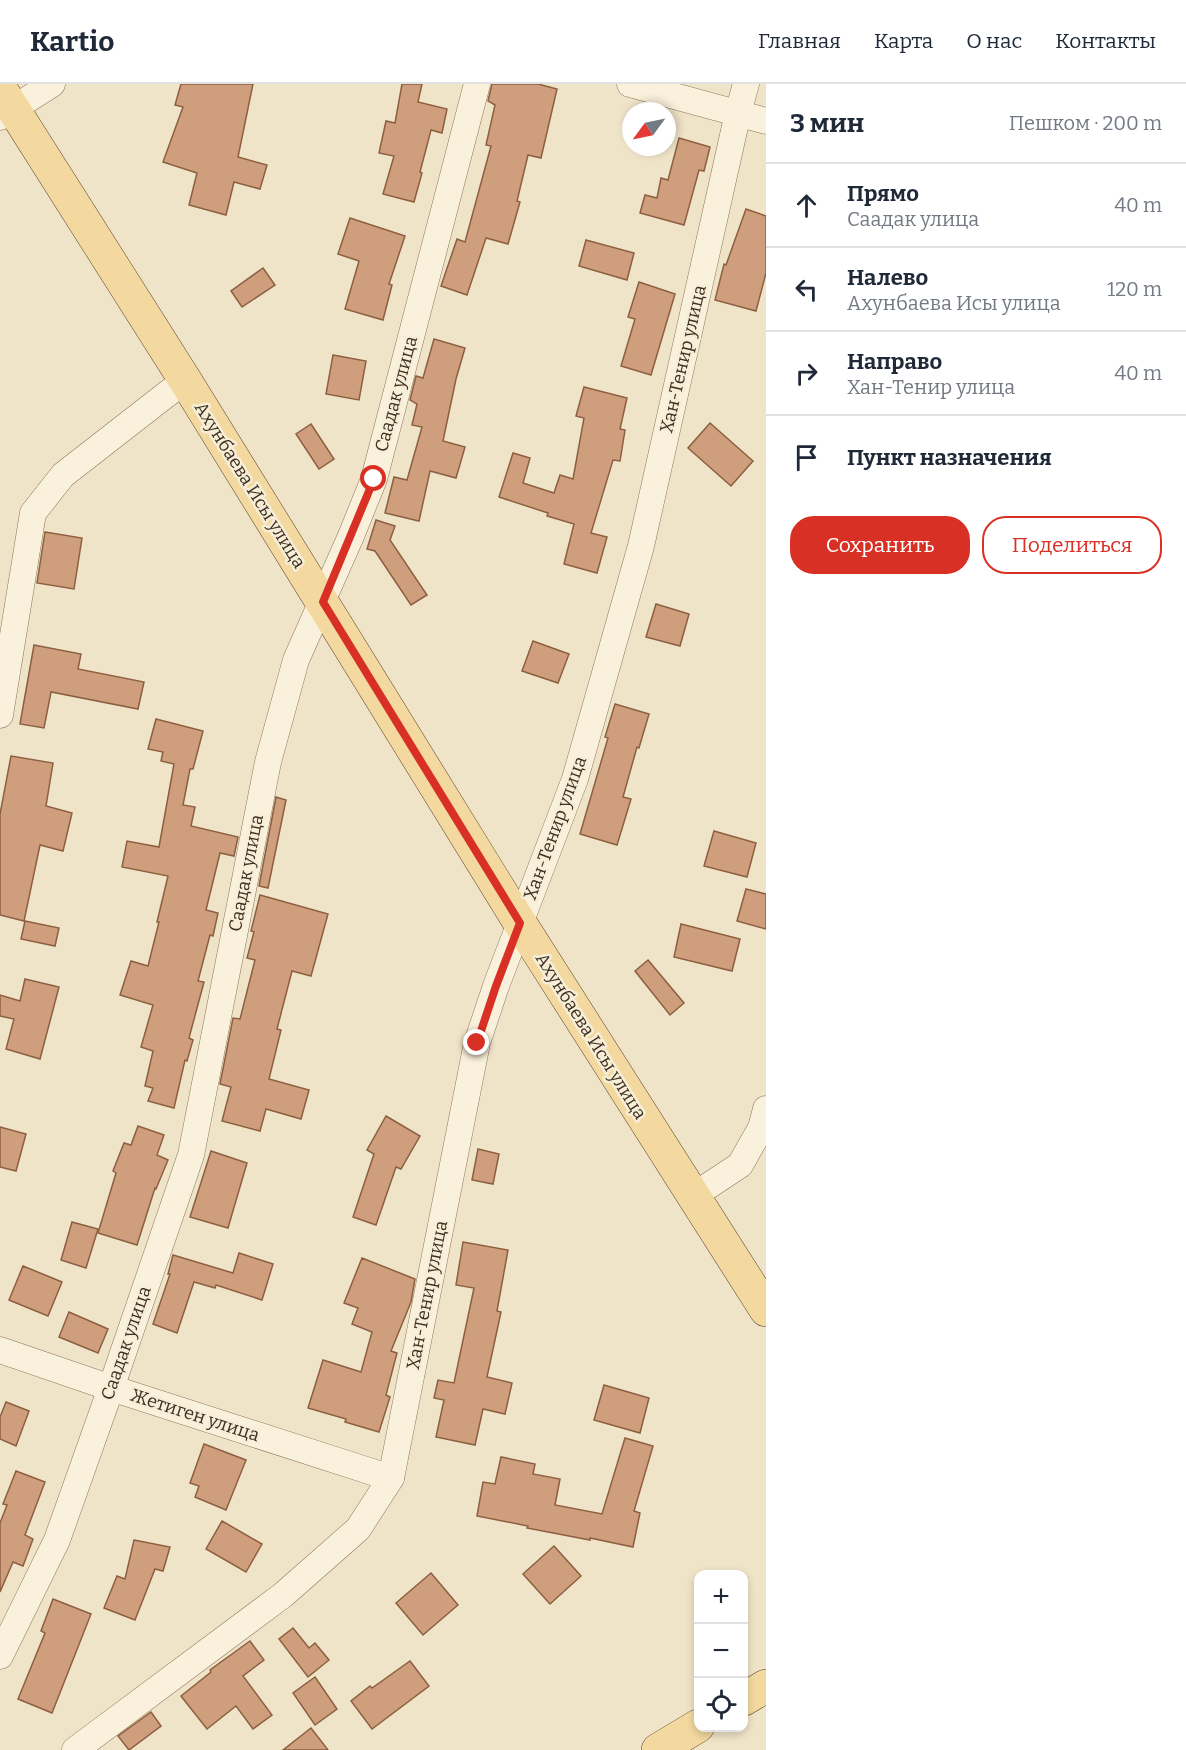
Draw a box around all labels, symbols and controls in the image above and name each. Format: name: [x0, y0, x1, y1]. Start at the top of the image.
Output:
text: Kartio: [30, 25, 114, 58]
text: Главная: [758, 28, 841, 54]
text: Карта: [874, 28, 933, 54]
text: О нас: [966, 28, 1022, 54]
text: Контакты: [1055, 28, 1156, 54]
north arrow: [622, 102, 676, 156]
text: 3 мин: [790, 108, 864, 139]
text: Пешком · 200 m: [1009, 111, 1162, 135]
text: Прямо: [847, 180, 919, 207]
icon: ahead: [790, 189, 823, 222]
text: 40 m: [1114, 193, 1162, 217]
text: Саадак улица: [847, 207, 979, 231]
text: Налево: [847, 264, 928, 291]
icon: left: [790, 273, 823, 306]
text: 120 m: [1107, 277, 1162, 301]
street label: Хан-Тенир улица: [655, 283, 711, 435]
text: Ахунбаева Исы улица: [847, 291, 1061, 315]
street label: Саадак улица: [370, 334, 422, 454]
text: Направо: [847, 348, 942, 375]
icon: right: [790, 357, 823, 390]
text: 40 m: [1114, 361, 1162, 385]
text: Хан-Тенир улица: [847, 375, 1015, 399]
street label: Ахунбаева Исы улица: [190, 398, 310, 572]
icon: arrive: [790, 441, 823, 474]
text: Пункт назначения: [847, 444, 1052, 471]
route start: [360, 465, 386, 491]
button: Сохранить: [790, 516, 970, 574]
button: Поделиться: [982, 516, 1162, 574]
street label: Хан-Тенир улица: [519, 753, 591, 903]
street label: Саадак улица: [224, 812, 268, 934]
street label: Ахунбаева Исы улица: [531, 949, 651, 1123]
route end: [463, 1029, 489, 1055]
street label: Хан-Тенир улица: [402, 1218, 452, 1371]
street label: Саадак улица: [96, 1283, 156, 1403]
street label: Жетиген улица: [128, 1384, 263, 1446]
map controls: [694, 1570, 748, 1732]
button: +: [694, 1570, 748, 1624]
button: −: [694, 1624, 748, 1678]
button: locate: [694, 1678, 748, 1732]

